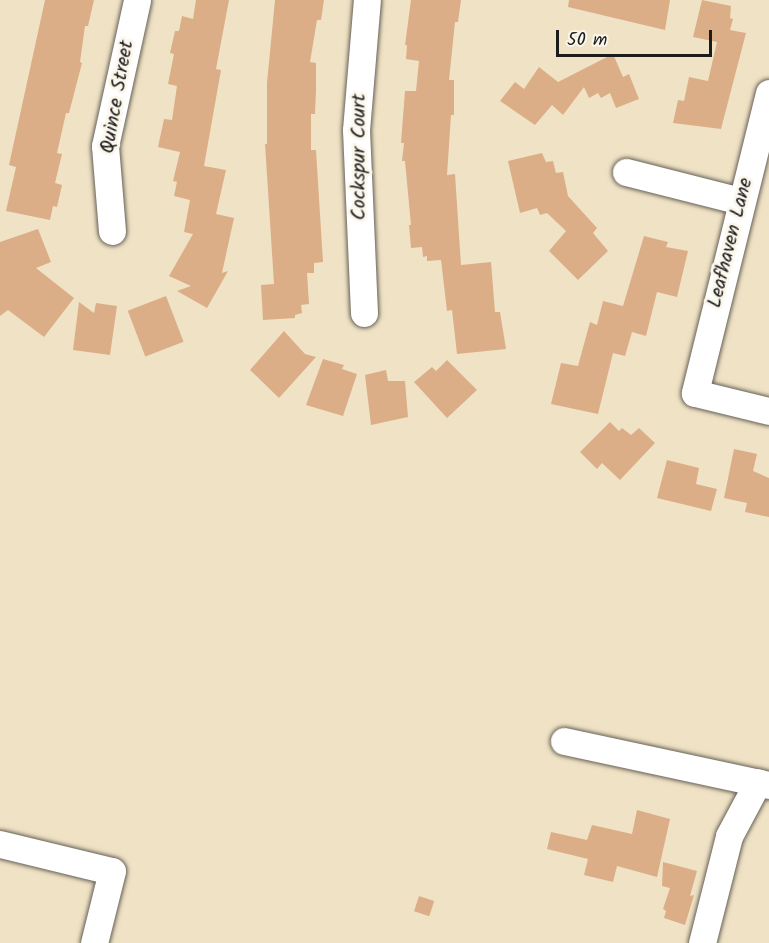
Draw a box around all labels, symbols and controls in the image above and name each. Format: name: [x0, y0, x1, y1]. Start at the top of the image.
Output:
scale bar: [559, 18, 715, 56]
text: 50 m: [567, 26, 607, 55]
street label: Quince Street: [96, 39, 140, 155]
street label: Cockspur Court: [348, 94, 372, 220]
street label: Leafhaven Lane: [703, 176, 759, 310]

